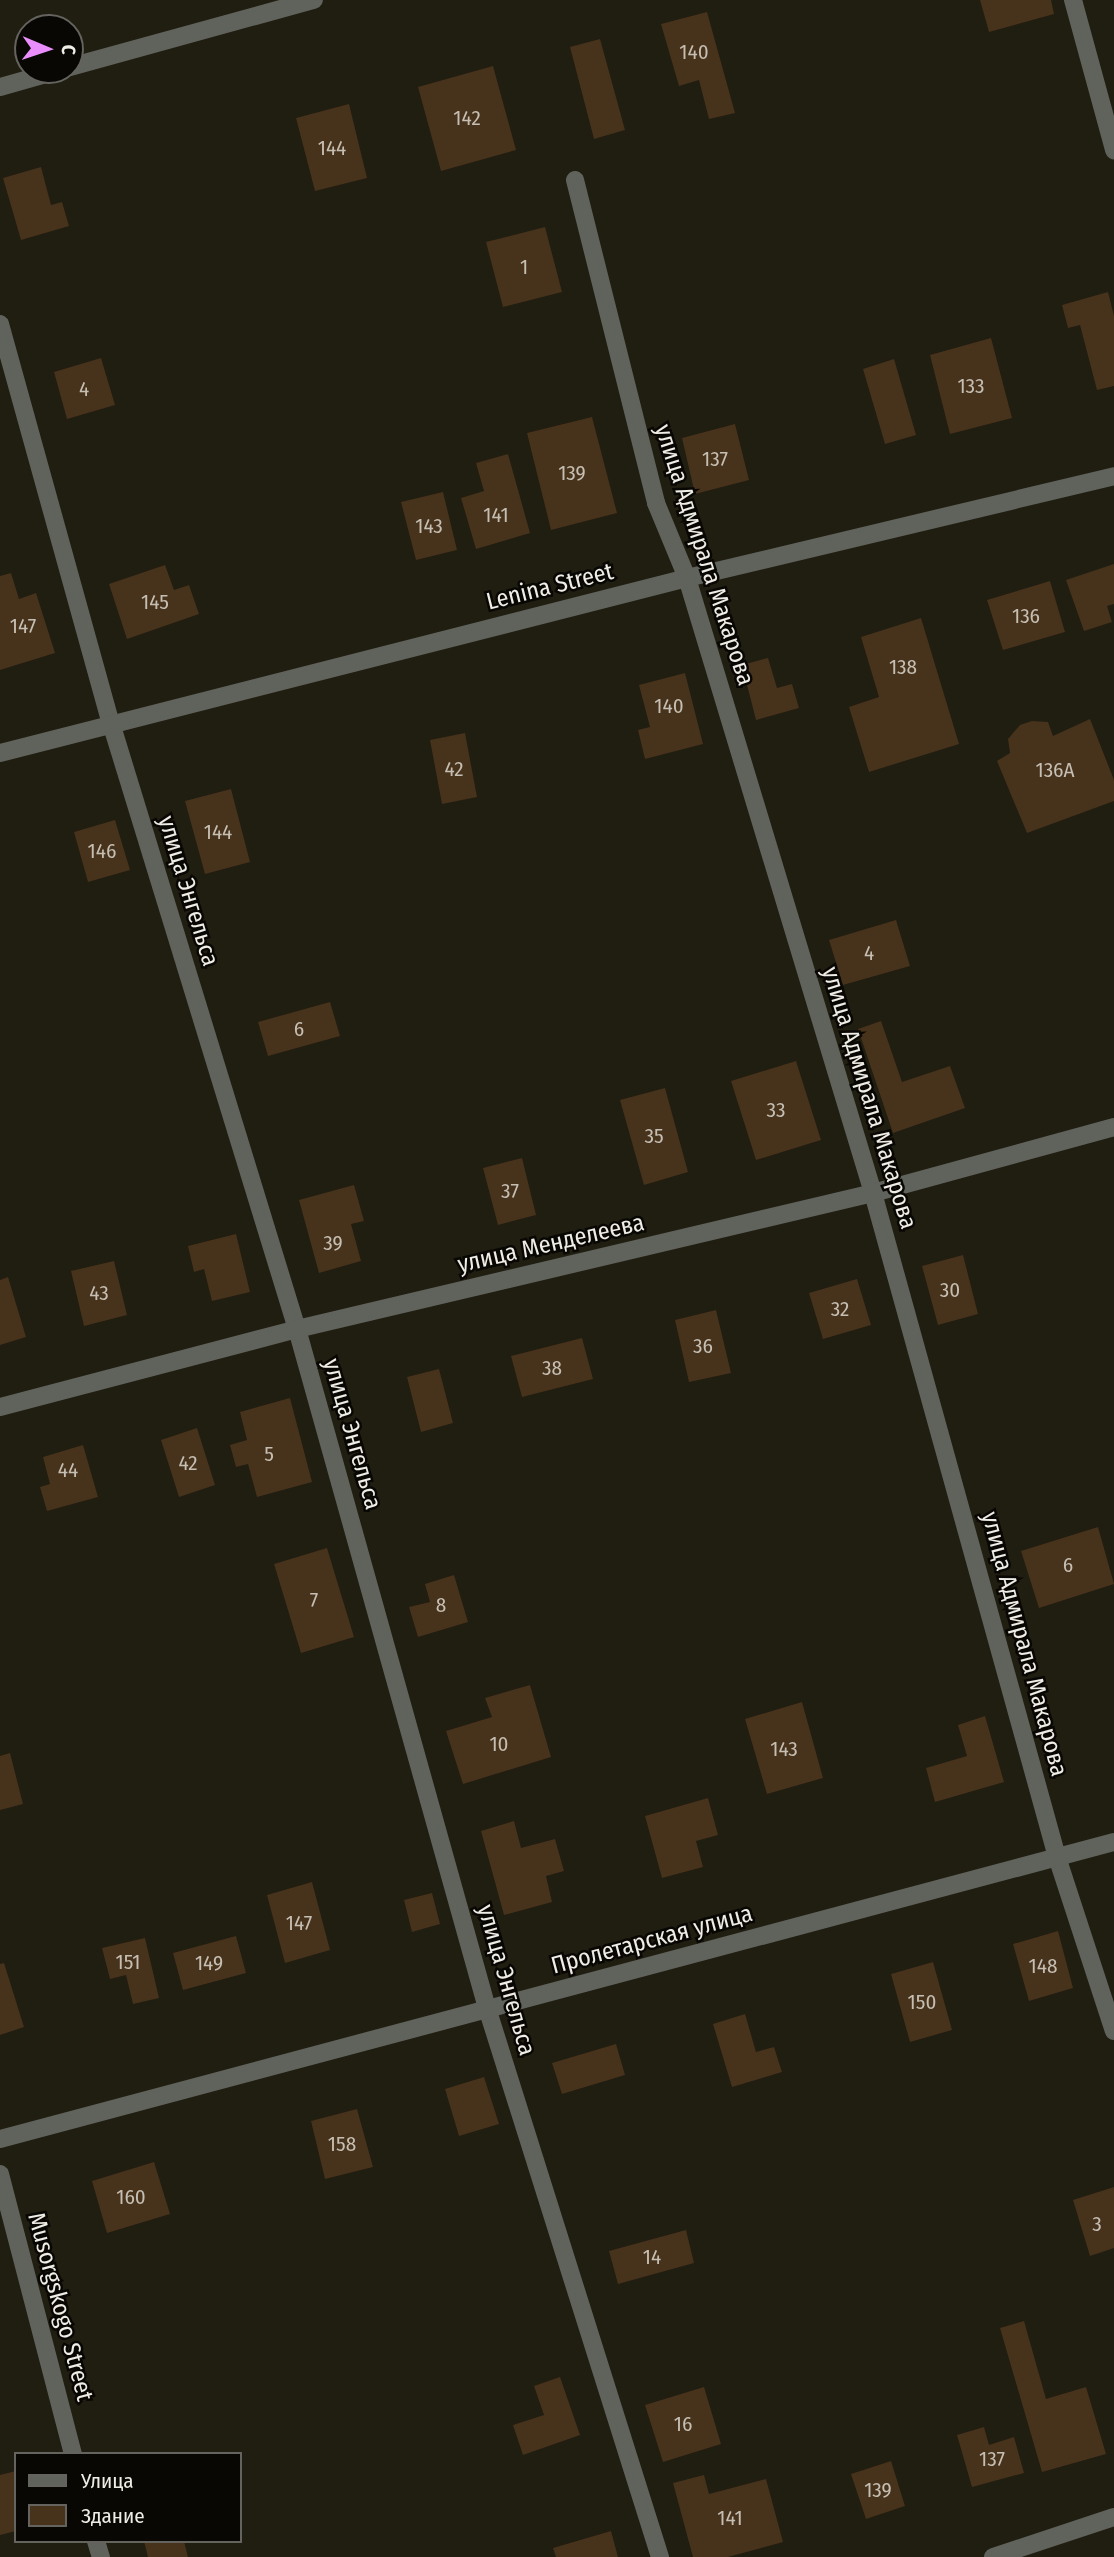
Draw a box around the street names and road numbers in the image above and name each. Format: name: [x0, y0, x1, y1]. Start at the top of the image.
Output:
street label: улица Адмирала Макарова: [648, 421, 760, 689]
street label: Lenina Street: [484, 557, 616, 617]
street label: улица Энгельса: [151, 812, 225, 970]
street label: улица Адмирала Макарова: [815, 963, 923, 1233]
street label: улица Менделеева: [455, 1209, 647, 1279]
street label: улица Энгельса: [317, 1355, 387, 1513]
street label: улица Адмирала Макарова: [975, 1509, 1073, 1779]
street label: Пролетарская улица: [548, 1899, 756, 1981]
street label: улица Энгельса: [471, 1901, 541, 2059]
street label: Musorgskogo Street: [21, 2210, 99, 2404]

